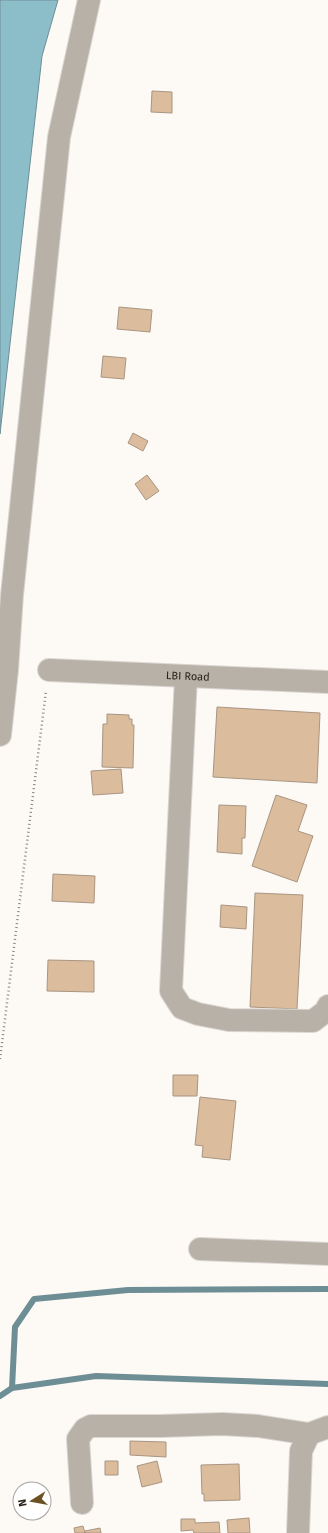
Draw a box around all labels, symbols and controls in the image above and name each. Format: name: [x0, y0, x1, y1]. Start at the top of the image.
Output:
street label: LBI Road: [166, 669, 210, 684]
north arrow: [12, 1481, 52, 1521]
text: N: [16, 1498, 30, 1508]

